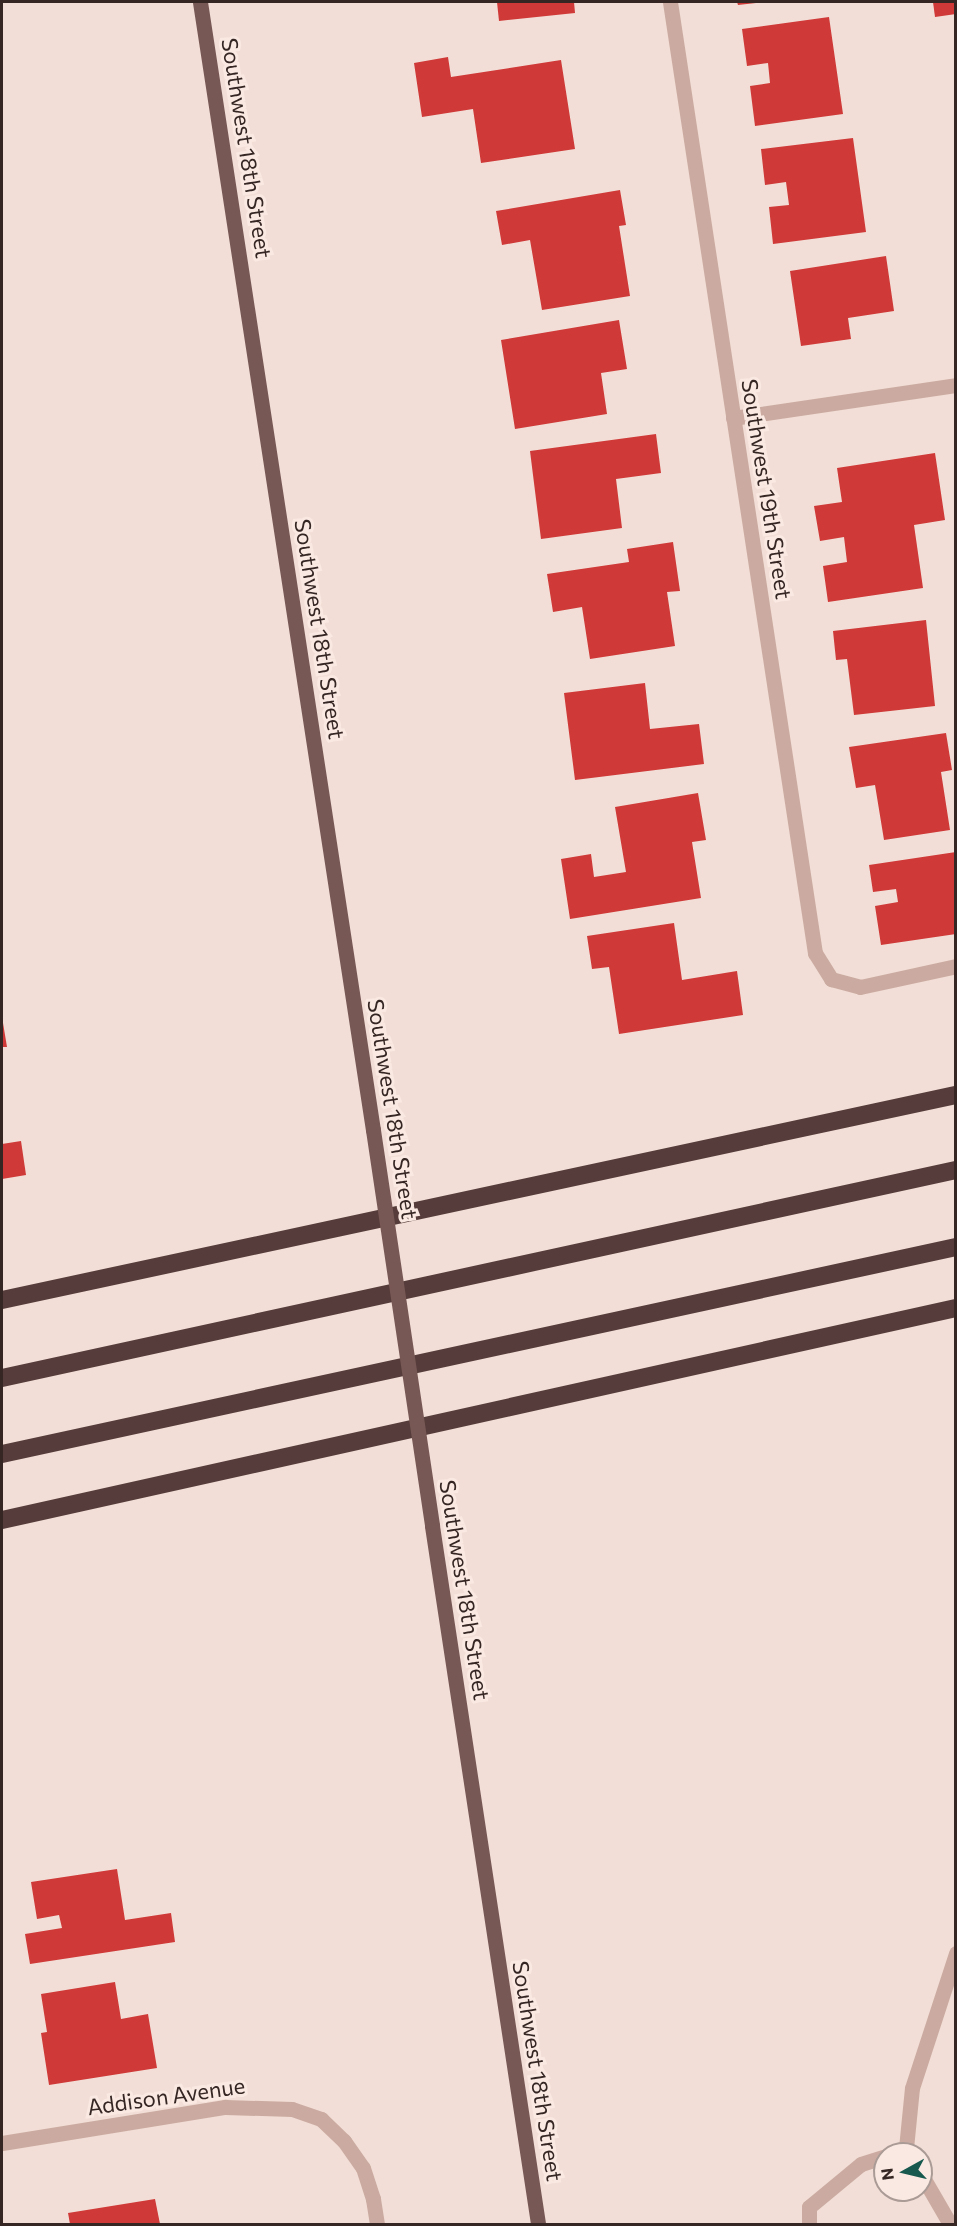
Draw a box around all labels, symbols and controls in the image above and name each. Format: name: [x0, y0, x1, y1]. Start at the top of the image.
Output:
street label: Southwest 18th Street: [217, 36, 277, 260]
street label: Southwest 19th Street: [737, 377, 797, 601]
street label: Southwest 18th Street: [290, 517, 350, 741]
street label: Southwest 18th Street: [363, 997, 423, 1221]
street label: Southwest 18th Street: [435, 1478, 495, 1702]
street label: Southwest 18th Street: [508, 1959, 568, 2183]
street label: Addison Avenue: [85, 2072, 247, 2120]
north arrow: [873, 2142, 933, 2202]
text: N: [876, 2167, 897, 2182]

